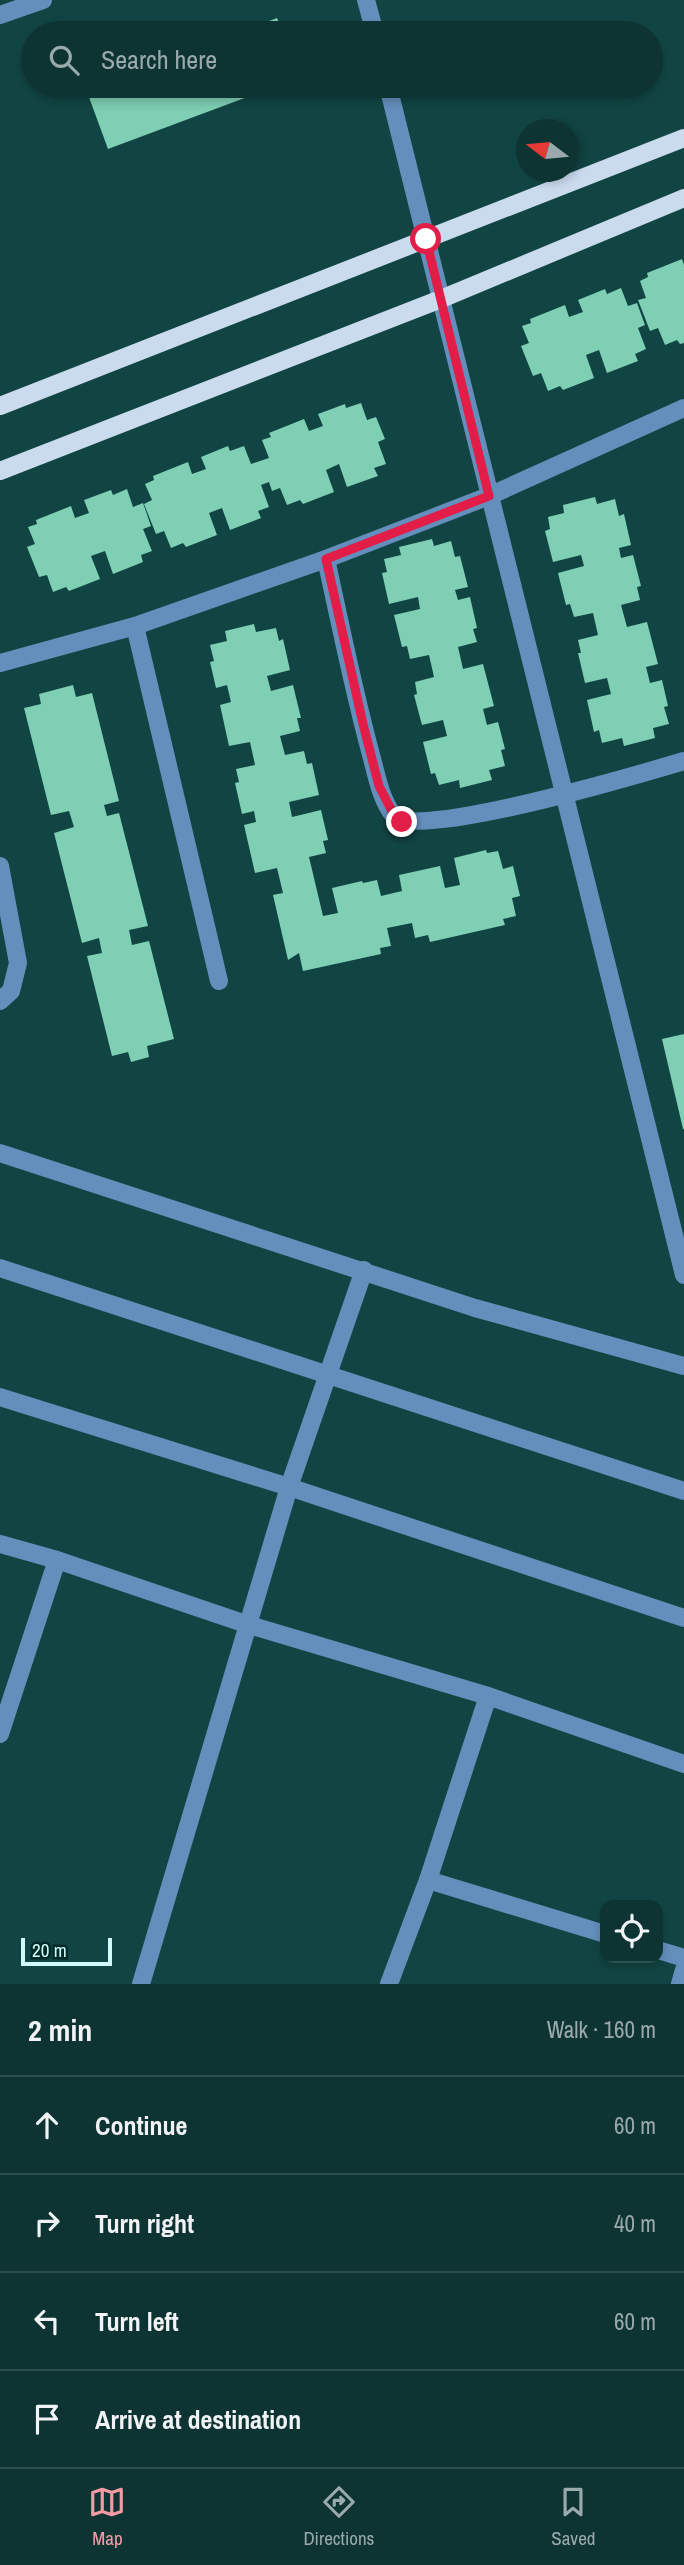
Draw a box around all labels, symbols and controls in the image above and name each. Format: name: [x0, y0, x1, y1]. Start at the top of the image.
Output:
search box: [21, 21, 663, 98]
icon: search: [45, 41, 83, 79]
text: Search here: [101, 42, 217, 77]
north arrow: [516, 119, 579, 182]
route start: [410, 223, 441, 254]
route end: [386, 806, 417, 837]
map controls: [600, 1900, 663, 1963]
button: locate: [600, 1900, 663, 1963]
scale bar: [21, 1935, 112, 1967]
text: 20 m: [32, 1937, 67, 1963]
text: 2 min: [28, 2010, 92, 2050]
text: Walk · 160 m: [547, 2014, 656, 2045]
icon: ahead: [28, 2106, 66, 2144]
text: Continue: [95, 2108, 187, 2143]
text: 60 m: [614, 2110, 656, 2141]
icon: right: [28, 2204, 66, 2242]
text: Turn right: [95, 2206, 194, 2241]
text: 40 m: [614, 2208, 656, 2239]
icon: left: [28, 2302, 66, 2340]
text: Turn left: [95, 2304, 179, 2339]
text: 60 m: [614, 2306, 656, 2337]
icon: arrive: [28, 2400, 66, 2438]
text: Arrive at destination: [95, 2402, 301, 2437]
tab: Map: [88, 2483, 126, 2551]
tab: Directions: [303, 2483, 374, 2551]
tab: Saved: [551, 2483, 596, 2551]

